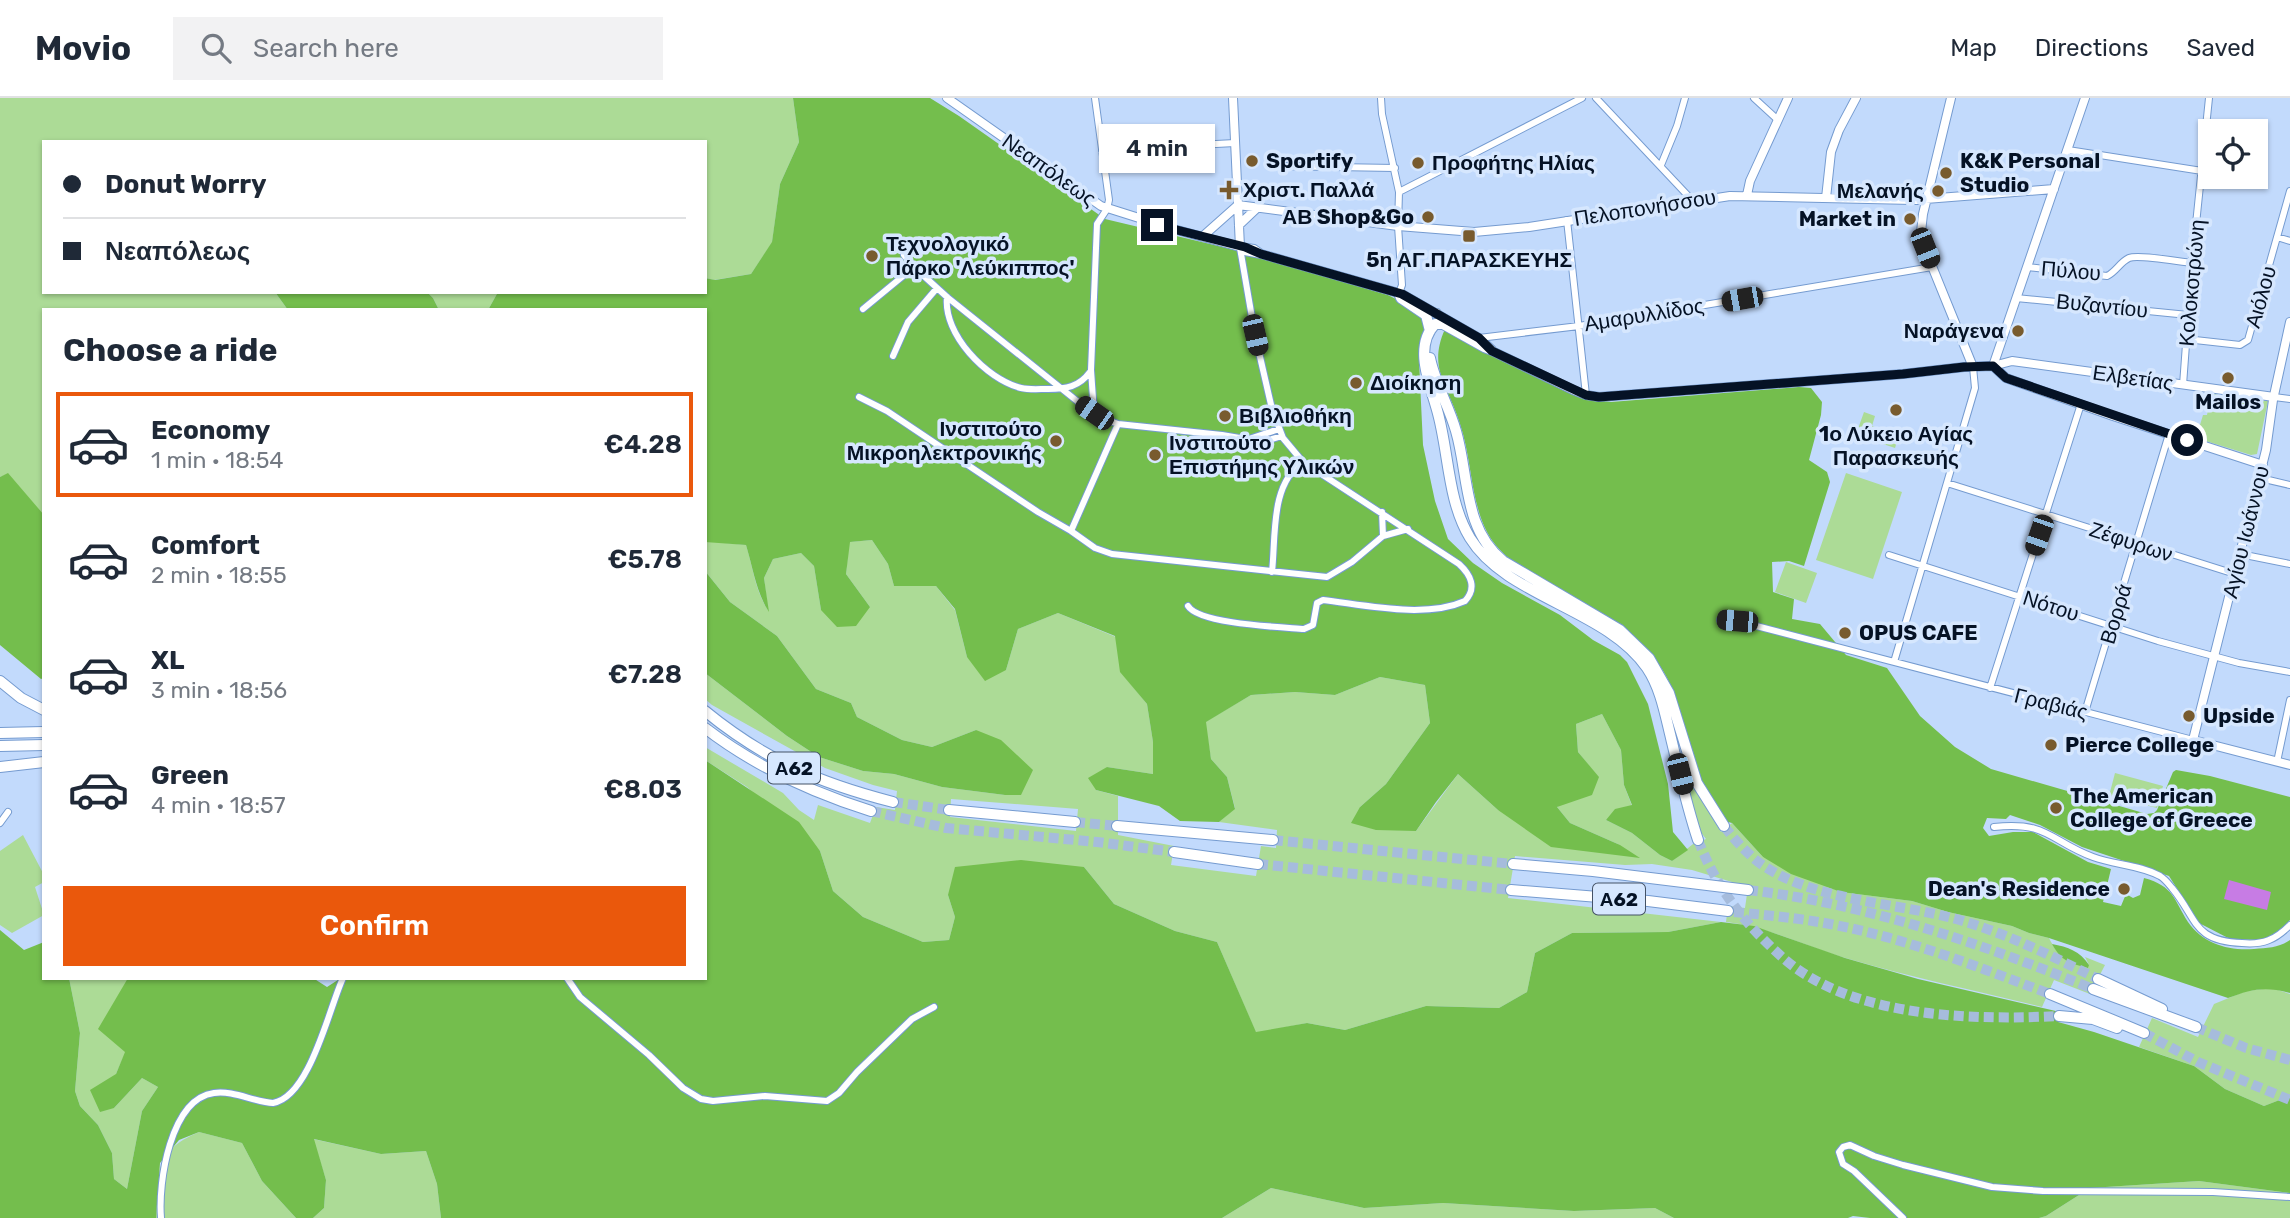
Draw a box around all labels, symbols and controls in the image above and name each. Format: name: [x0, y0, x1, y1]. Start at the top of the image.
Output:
search box: [173, 17, 663, 80]
text: Movio: [35, 29, 131, 68]
icon: search: [197, 29, 235, 67]
text: Search here: [253, 33, 399, 64]
text: Map: [1950, 34, 1997, 62]
text: Directions: [2035, 34, 2148, 62]
text: Saved: [2186, 34, 2255, 62]
map controls: [2198, 119, 2268, 189]
button: locate: [2198, 119, 2268, 189]
callout: 4 min: [1099, 123, 1215, 172]
street label: Νεαπόλεως: [998, 128, 1101, 211]
text: 4 min: [1126, 134, 1188, 162]
place label: Sportify: [1266, 148, 1354, 173]
place label: K&K Personal Studio: [1960, 148, 2100, 197]
place label: Προφήτης Ηλίας: [1432, 150, 1595, 175]
marker: Sportify: [1244, 153, 1260, 169]
marker: Προφήτης Ηλίας: [1410, 155, 1426, 171]
marker: K&K Personal Studio: [1938, 165, 1954, 181]
text: Donut Worry: [105, 169, 267, 200]
place label: Χριστ. Παλλά: [1243, 177, 1374, 202]
place label: Μελανής: [1837, 178, 1924, 203]
marker: Χριστ. Παλλά: [1221, 182, 1237, 198]
marker: Μελανής: [1930, 183, 1946, 199]
street label: Πελοπονήσσου: [1572, 184, 1718, 231]
place label: ΑΒ Shop&Go: [1282, 204, 1414, 229]
place label: Market in: [1799, 206, 1896, 231]
route end: [1141, 209, 1173, 241]
marker: ΑΒ Shop&Go: [1420, 209, 1436, 225]
marker: Market in: [1902, 211, 1918, 227]
street label: Κολοκοτρώνη: [2174, 218, 2210, 347]
car: [1908, 225, 1943, 271]
marker: 5η ΑΓ.ΠΑΡΑΣΚΕΥΗΣ: [1461, 228, 1477, 244]
place label: Τεχνολογικό Πάρκο 'Λεύκιππος': [886, 231, 1075, 280]
text: Νεαπόλεως: [105, 236, 250, 267]
place label: 5η ΑΓ.ΠΑΡΑΣΚΕΥΗΣ: [1366, 247, 1572, 272]
marker: Τεχνολογικό Πάρκο 'Λεύκιππος': [864, 248, 880, 264]
street label: Πύλου: [2040, 255, 2102, 286]
street label: Αιόλου: [2240, 263, 2281, 331]
car: [1720, 285, 1765, 313]
street label: Βυζαντίου: [2055, 288, 2149, 323]
street label: Αμαρυλλίδος: [1582, 293, 1706, 336]
car: [1241, 312, 1270, 358]
place label: Ναράγενα: [1904, 318, 2004, 343]
marker: Ναράγενα: [2010, 323, 2026, 339]
text: Choose a ride: [63, 331, 277, 369]
street label: Ελβετίας: [2091, 359, 2175, 396]
place label: Διοίκηση: [1370, 370, 1461, 395]
marker: Mailos: [2220, 370, 2236, 386]
marker: Διοίκηση: [1348, 375, 1364, 391]
place label: Mailos: [2195, 389, 2261, 414]
car: [1071, 392, 1118, 434]
marker: 1ο Λύκειο Αγίας Παρασκευής: [1888, 402, 1904, 418]
place label: Βιβλιοθήκη: [1239, 403, 1352, 428]
marker: Βιβλιοθήκη: [1217, 408, 1233, 424]
icon: car: [67, 413, 130, 476]
text: Economy: [151, 415, 270, 446]
place label: Ινστιτούτο Μικροηλεκτρονικής: [847, 416, 1042, 465]
place label: 1ο Λύκειο Αγίας Παρασκευής: [1819, 421, 1973, 470]
route start: [2171, 424, 2203, 456]
text: €4.28: [604, 429, 682, 460]
place label: Ινστιτούτο Επιστήμης Υλικών: [1169, 430, 1355, 479]
marker: Ινστιτούτο Μικροηλεκτρονικής: [1048, 433, 1064, 449]
text: 1 min · 18:54: [151, 446, 284, 474]
marker: Ινστιτούτο Επιστήμης Υλικών: [1147, 447, 1163, 463]
street label: Αγίου Ιωάννου: [2217, 463, 2274, 601]
car: [2023, 512, 2056, 558]
street label: Ζέφυρων: [2086, 516, 2176, 567]
icon: car: [67, 528, 130, 591]
text: Comfort: [151, 530, 260, 561]
text: €5.78: [607, 544, 682, 575]
text: 2 min · 18:55: [151, 561, 287, 589]
street label: Βορρά: [2095, 581, 2136, 647]
street label: Νότου: [2020, 585, 2082, 626]
car: [1716, 609, 1759, 633]
place label: OPUS CAFE: [1859, 620, 1978, 645]
marker: OPUS CAFE: [1837, 625, 1853, 641]
icon: car: [67, 643, 130, 706]
text: XL: [151, 645, 184, 676]
text: €7.28: [608, 659, 682, 690]
text: 3 min · 18:56: [151, 676, 287, 704]
street label: Γραβιάς: [2012, 682, 2090, 725]
place label: Upside: [2203, 703, 2275, 728]
marker: Upside: [2181, 708, 2197, 724]
place label: Pierce College: [2065, 732, 2214, 757]
marker: Pierce College: [2043, 737, 2059, 753]
car: [1665, 751, 1696, 797]
road number: Α62: [768, 752, 820, 783]
icon: car: [67, 758, 130, 821]
text: Green: [151, 760, 229, 791]
text: €8.03: [604, 774, 682, 805]
place label: The American College of Greece: [2070, 783, 2253, 832]
text: 4 min · 18:57: [151, 791, 286, 819]
marker: The American College of Greece: [2048, 800, 2064, 816]
place label: Dean's Residence: [1928, 876, 2110, 901]
marker: Dean's Residence: [2116, 881, 2132, 897]
road number: Α62: [1593, 884, 1645, 914]
button: Confirm: [63, 886, 686, 966]

